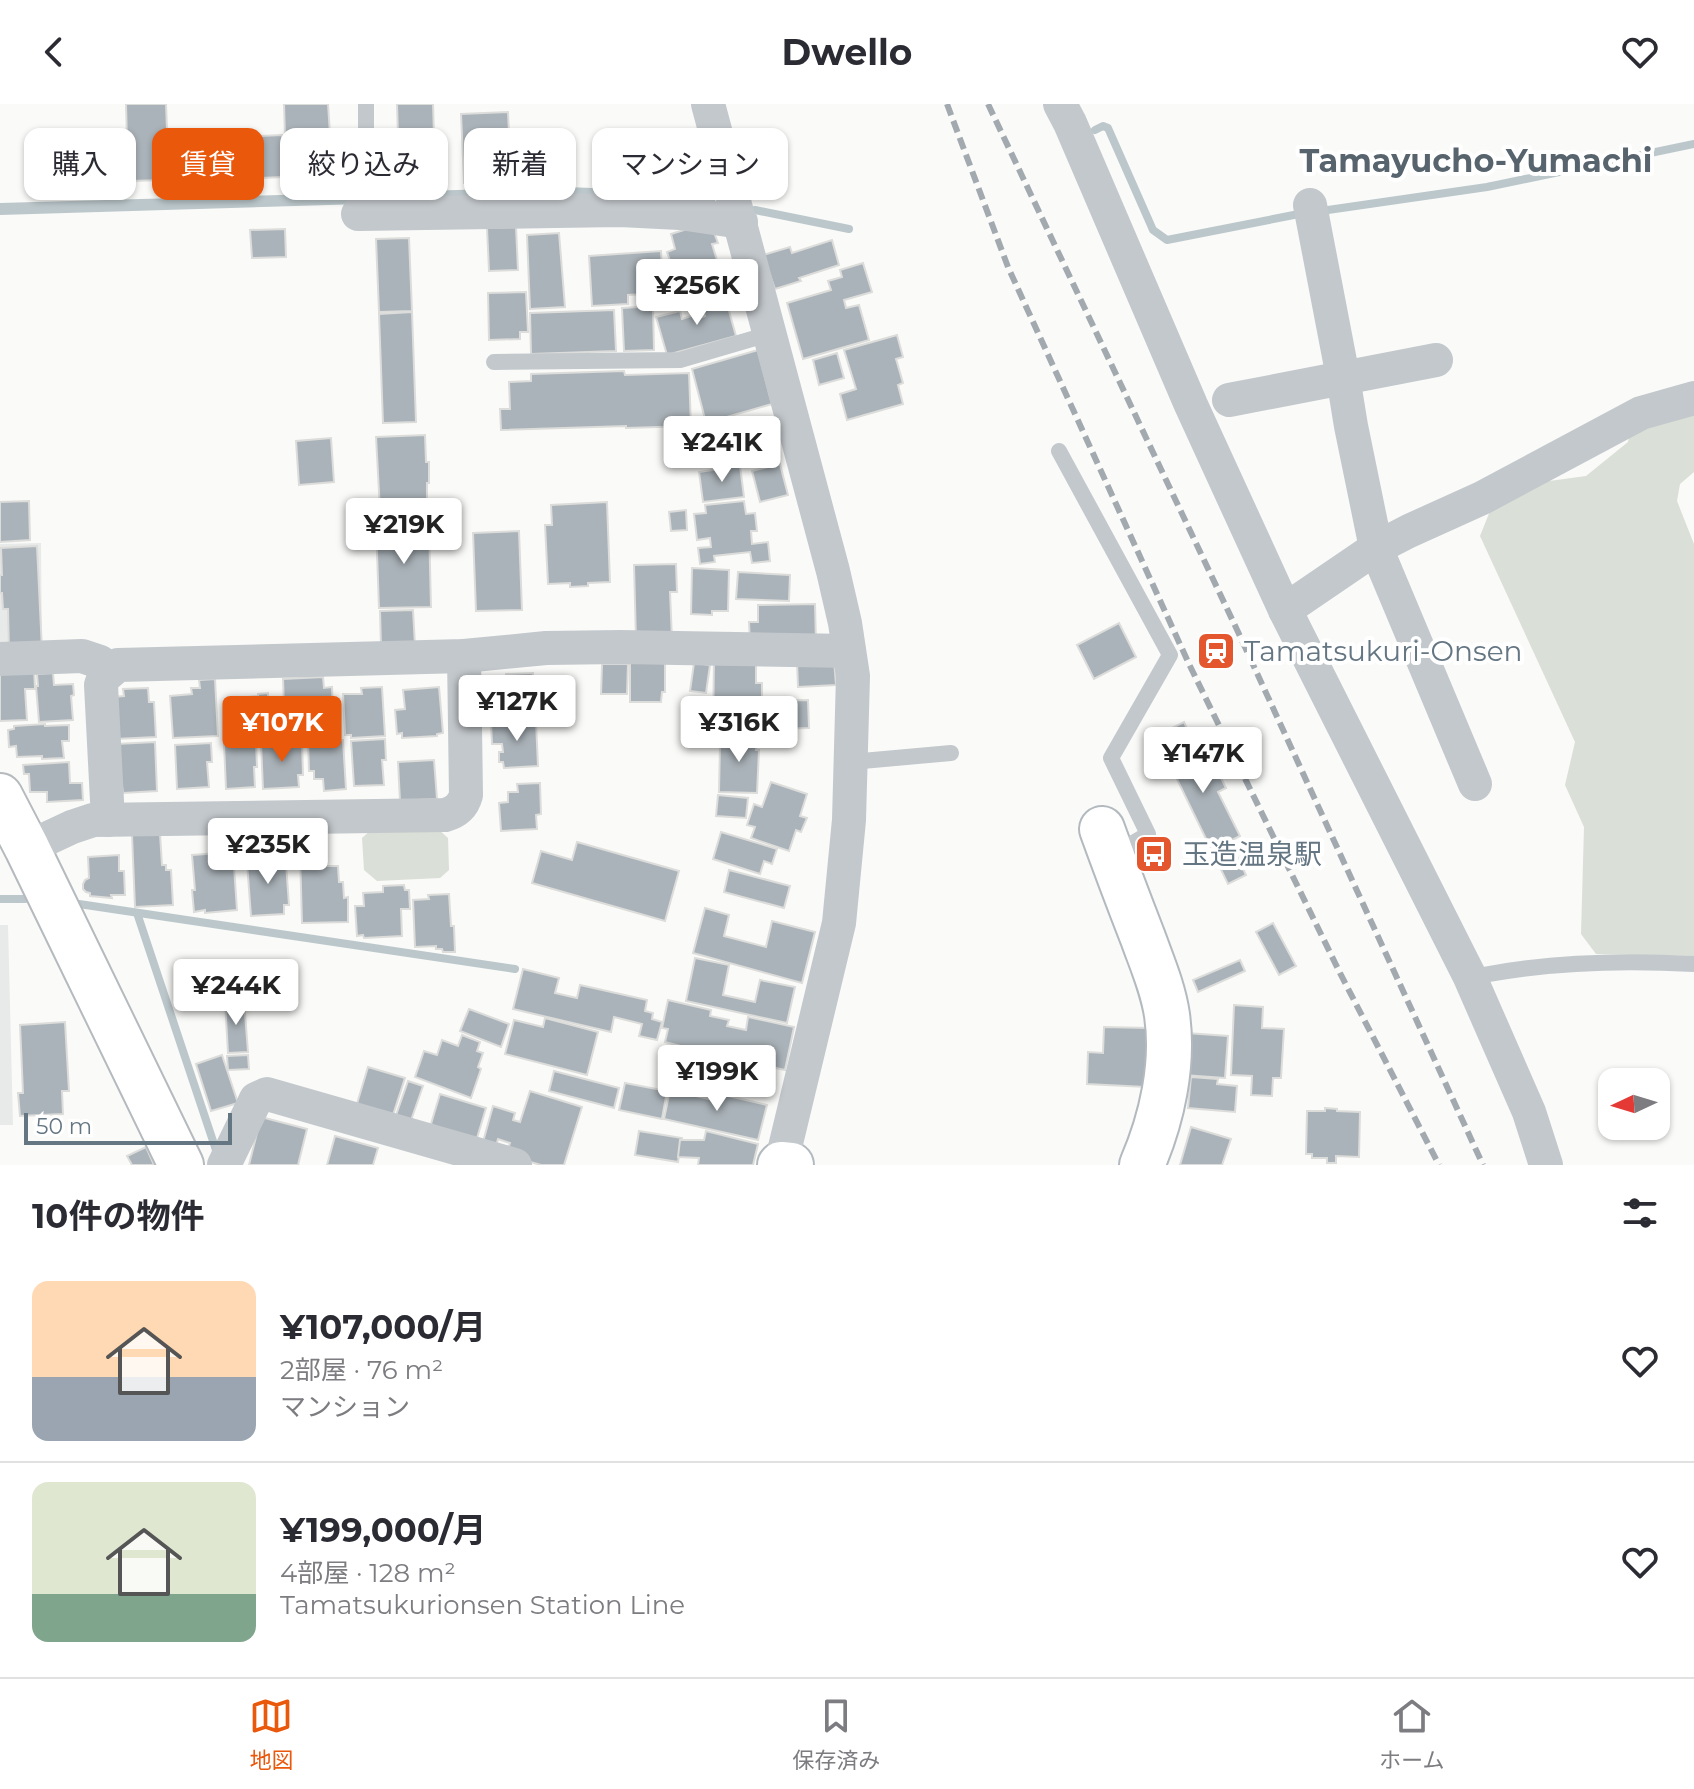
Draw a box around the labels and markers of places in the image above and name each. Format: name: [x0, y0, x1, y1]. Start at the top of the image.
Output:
pin: ¥256K: [641, 259, 753, 327]
pin: ¥241K: [666, 416, 778, 484]
pin: ¥219K: [348, 498, 460, 566]
station icon: Tamatsukuri-Onsen: [1195, 630, 1237, 672]
place label: Tamatsukuri-Onsen: [1244, 634, 1523, 668]
pin: ¥127K: [461, 675, 573, 743]
pin: ¥107K: [226, 696, 338, 764]
pin: ¥316K: [683, 696, 795, 764]
pin: ¥147K: [1147, 727, 1259, 795]
pin: ¥235K: [212, 818, 324, 886]
bus stop icon: 玉造温泉駅: [1133, 833, 1175, 875]
place label: 玉造温泉駅: [1182, 837, 1322, 871]
pin: ¥244K: [180, 959, 292, 1027]
pin: ¥199K: [661, 1045, 773, 1113]

